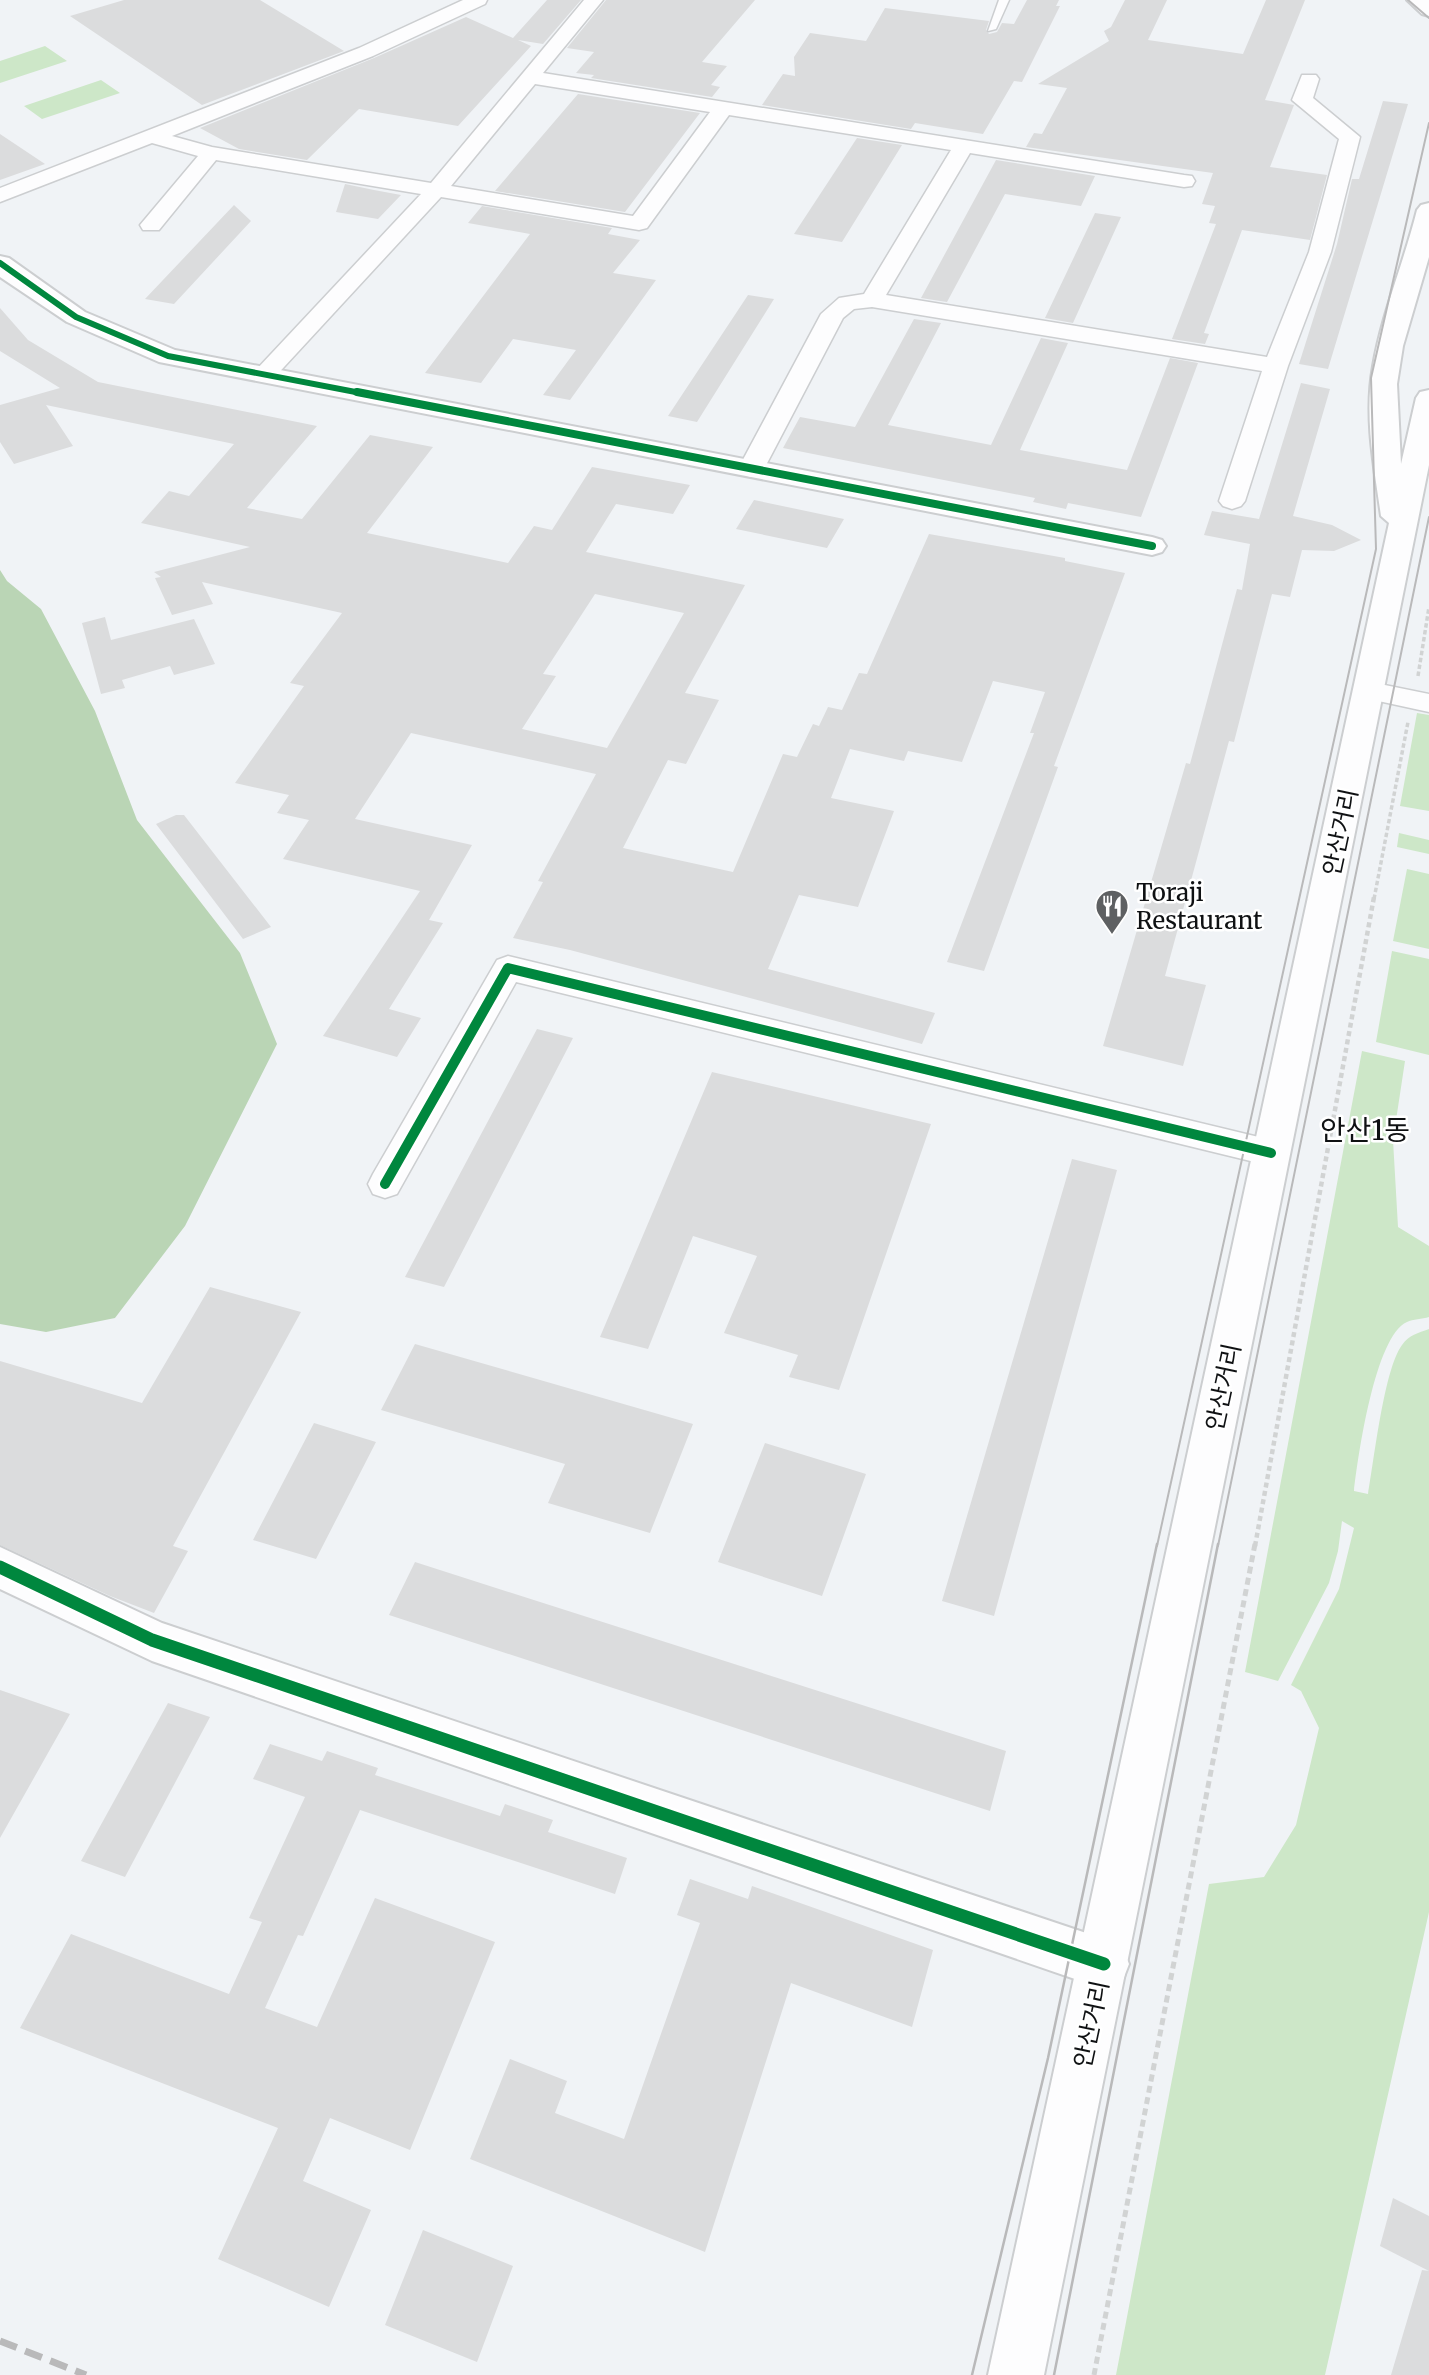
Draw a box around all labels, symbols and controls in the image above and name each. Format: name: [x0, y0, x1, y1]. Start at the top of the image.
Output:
street label: 안산거리: [1316, 786, 1364, 878]
place label: Toraji Restaurant: [1136, 877, 1263, 936]
restaurant icon: Toraji Restaurant: [1093, 887, 1131, 936]
district label: 안산1동: [1320, 1112, 1410, 1148]
street label: 안산거리: [1199, 1341, 1247, 1433]
street label: 안산거리: [1067, 1978, 1115, 2070]

